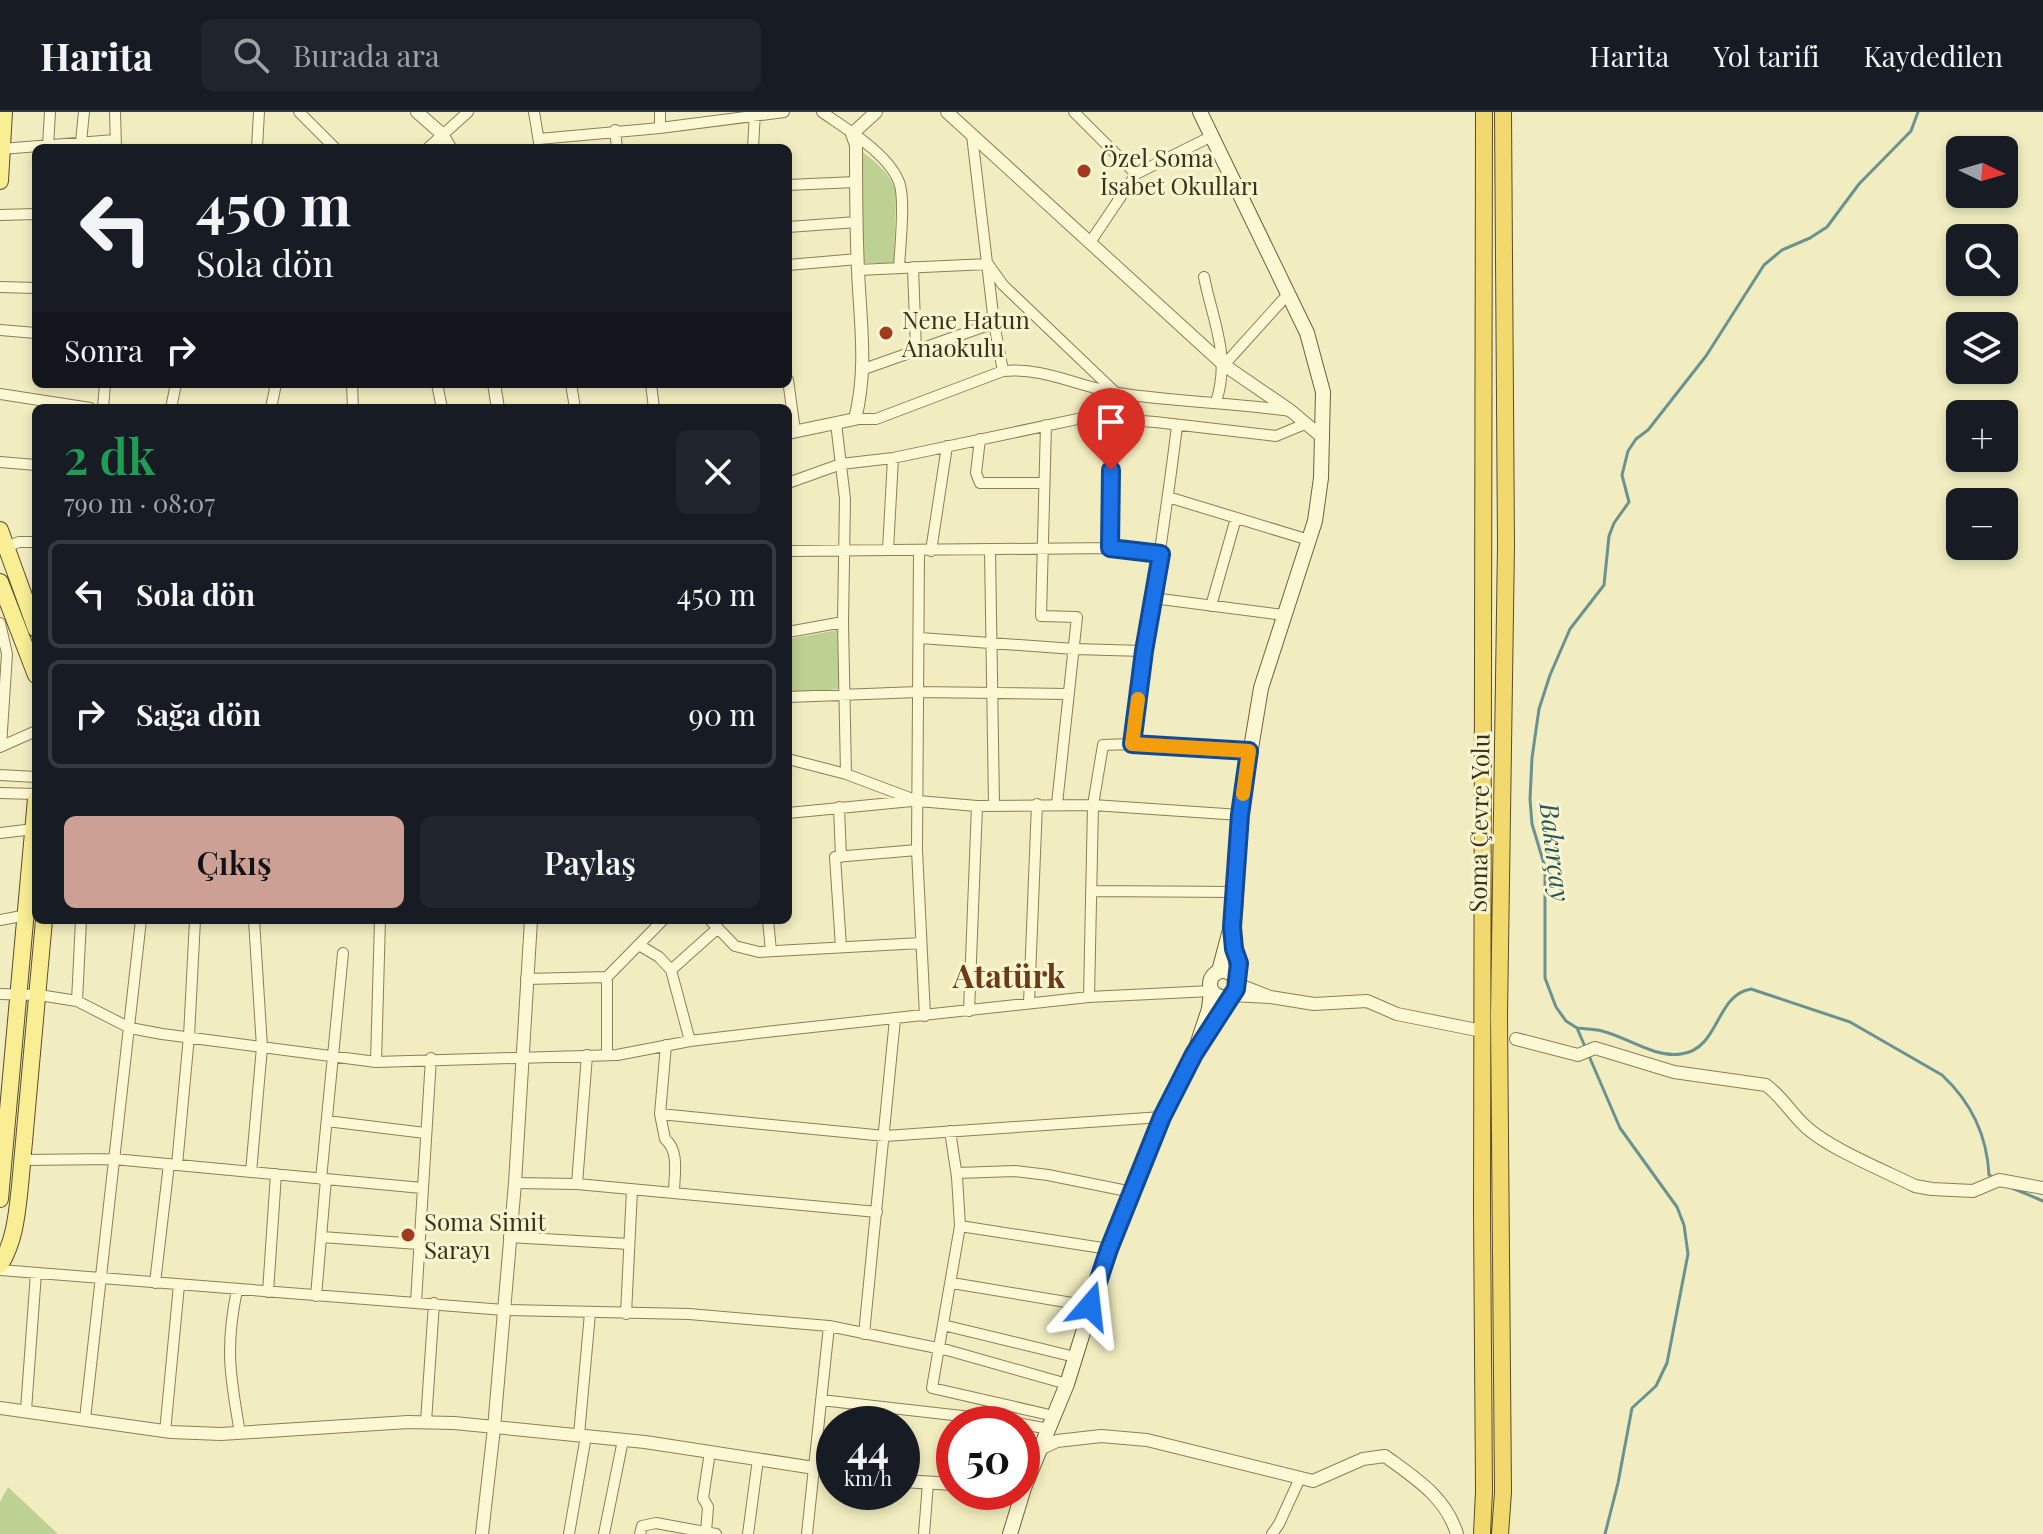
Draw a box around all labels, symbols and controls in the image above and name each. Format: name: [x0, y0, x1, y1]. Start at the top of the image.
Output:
search box: [201, 19, 761, 91]
text: Harita: [40, 30, 153, 81]
icon: search: [229, 33, 273, 77]
text: Burada ara: [293, 35, 440, 75]
text: Harita: [1590, 37, 1669, 74]
text: Yol tarifi: [1713, 37, 1820, 74]
text: Kaydedilen: [1864, 37, 2003, 74]
north arrow: [1946, 136, 2018, 208]
map controls: [1946, 136, 2018, 560]
place label: Özel Soma İsabet Okulları: [1100, 141, 1259, 201]
marker: Özel Soma İsabet Okulları: [1075, 162, 1093, 180]
text: 450 m: [196, 166, 351, 241]
icon: left: [64, 176, 168, 280]
button: search: [1946, 224, 2018, 296]
text: Sola dön: [196, 238, 334, 286]
place label: Nene Hatun Anaokulu: [901, 303, 1030, 363]
button: layers: [1946, 312, 2018, 384]
marker: Nene Hatun Anaokulu: [877, 324, 895, 342]
icon: right: [159, 328, 203, 372]
text: Sonra: [64, 330, 143, 370]
pin: [1077, 388, 1145, 470]
icon: arrive: [1089, 400, 1133, 444]
button: +: [1946, 400, 2018, 472]
text: 2 dk: [64, 423, 156, 487]
button: close: [676, 430, 760, 514]
text: 790 m · 08:07: [64, 485, 215, 520]
button: −: [1946, 488, 2018, 560]
icon: left: [68, 572, 112, 616]
text: Sola dön: [136, 574, 255, 614]
text: 450 m: [677, 574, 756, 614]
icon: right: [68, 692, 112, 736]
text: Sağa dön: [136, 694, 261, 734]
text: 90 m: [689, 694, 756, 734]
street label: Soma Çevre Yolu: [1460, 733, 1496, 913]
water label: Bakırçay: [1532, 800, 1579, 903]
button: Çıkış: [64, 816, 404, 908]
button: Paylaş: [420, 816, 760, 908]
district label: Atatürk: [952, 953, 1066, 996]
place label: Soma Simit Sarayı: [424, 1205, 546, 1265]
marker: Soma Simit Sarayı: [399, 1226, 417, 1244]
position arrow: [1048, 1264, 1132, 1348]
speed limit sign: 50: [936, 1406, 1040, 1510]
text: 44: [847, 1421, 889, 1474]
text: km/h: [844, 1464, 892, 1491]

